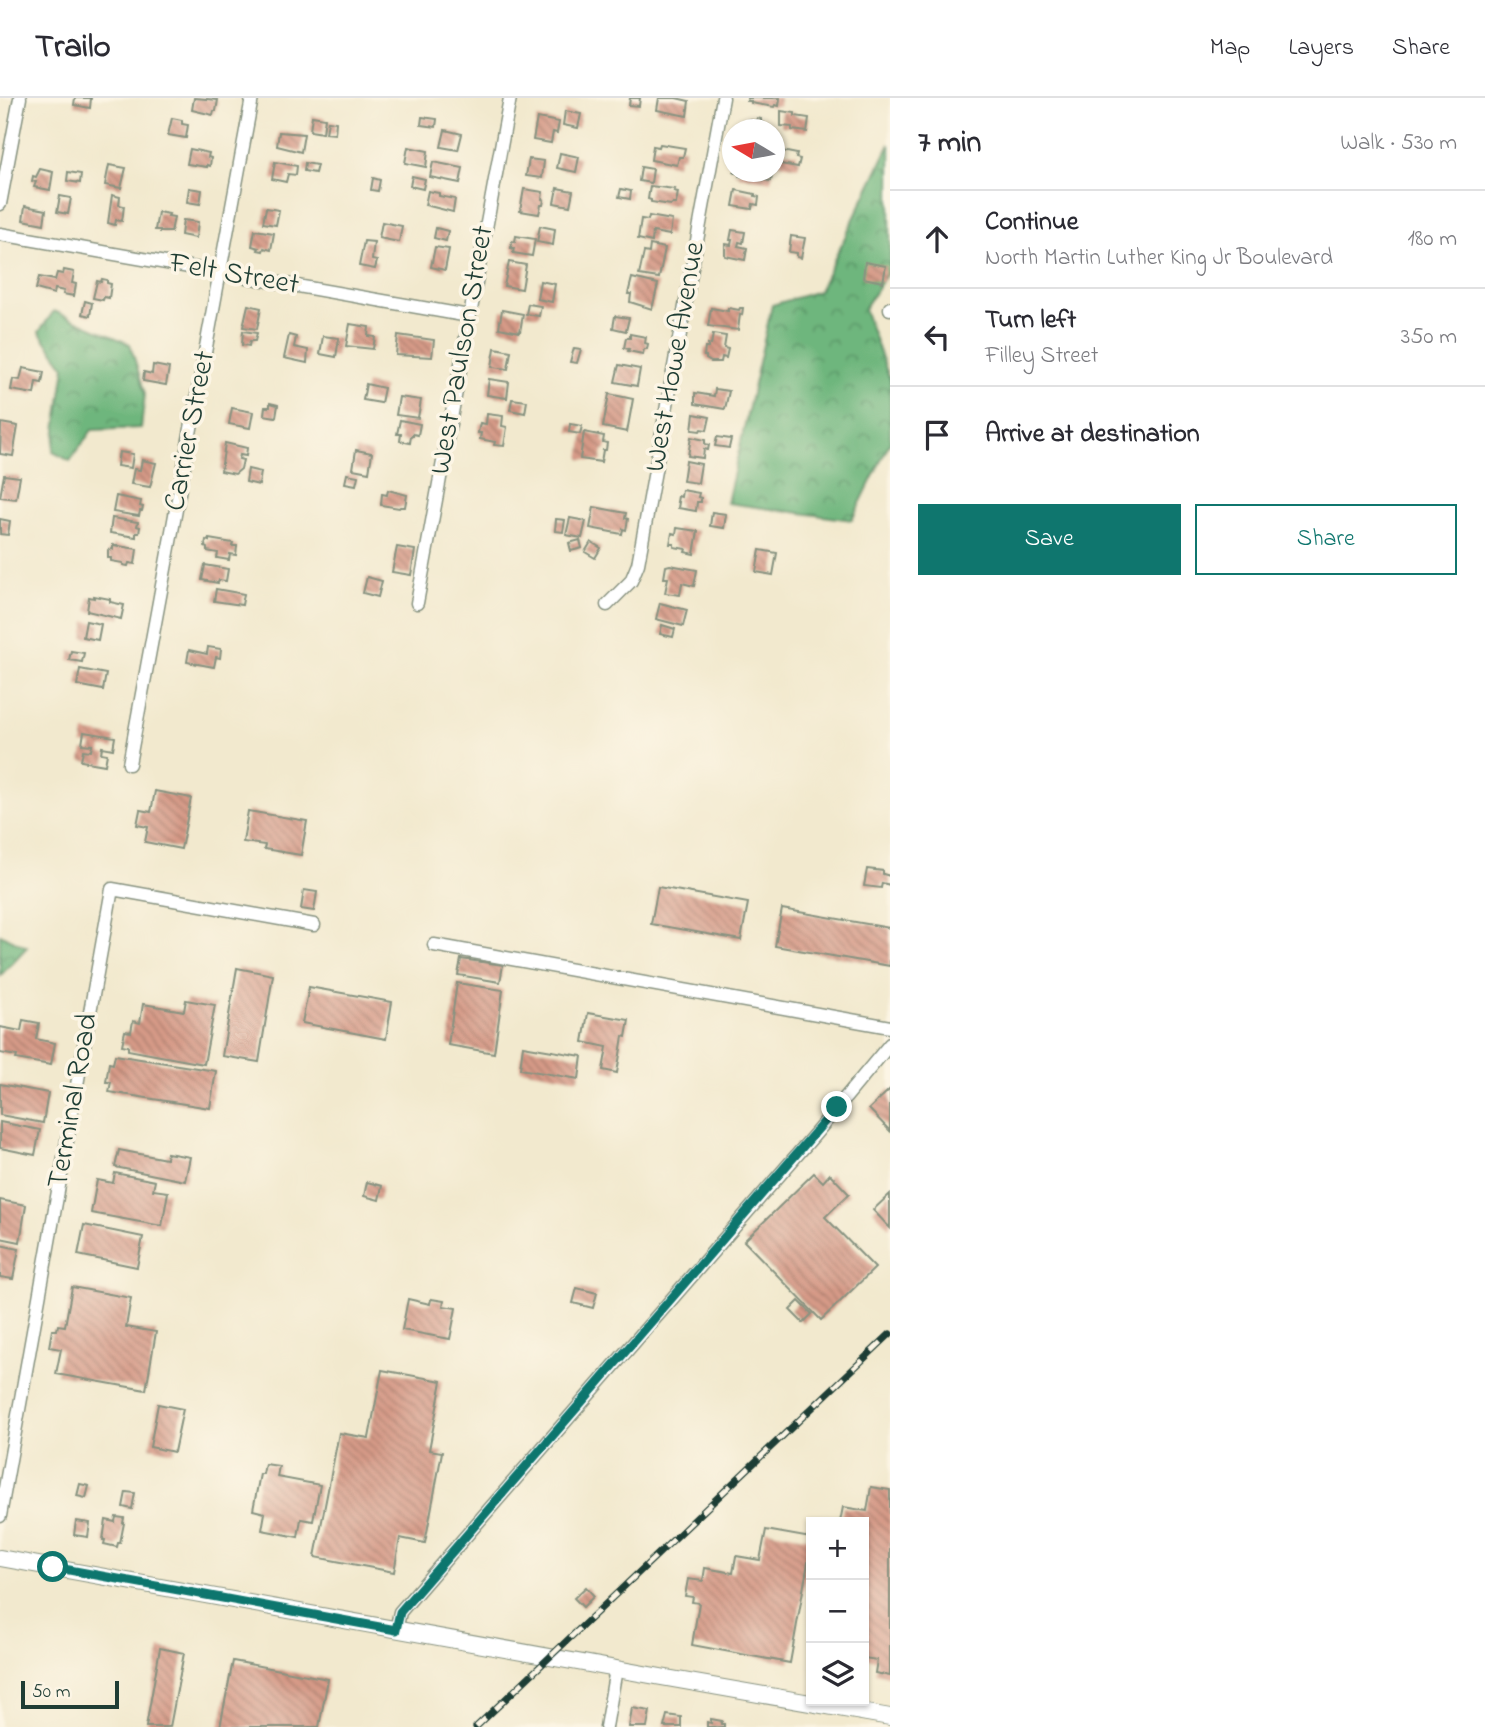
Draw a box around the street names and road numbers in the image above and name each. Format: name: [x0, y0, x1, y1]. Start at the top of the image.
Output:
street label: West Paulson Street: [419, 222, 507, 478]
street label: West Howe Avenue: [634, 238, 718, 475]
street label: Felt Street: [165, 242, 302, 308]
street label: Carrier Street: [154, 347, 228, 515]
street label: Terminal Road: [37, 1010, 111, 1192]

